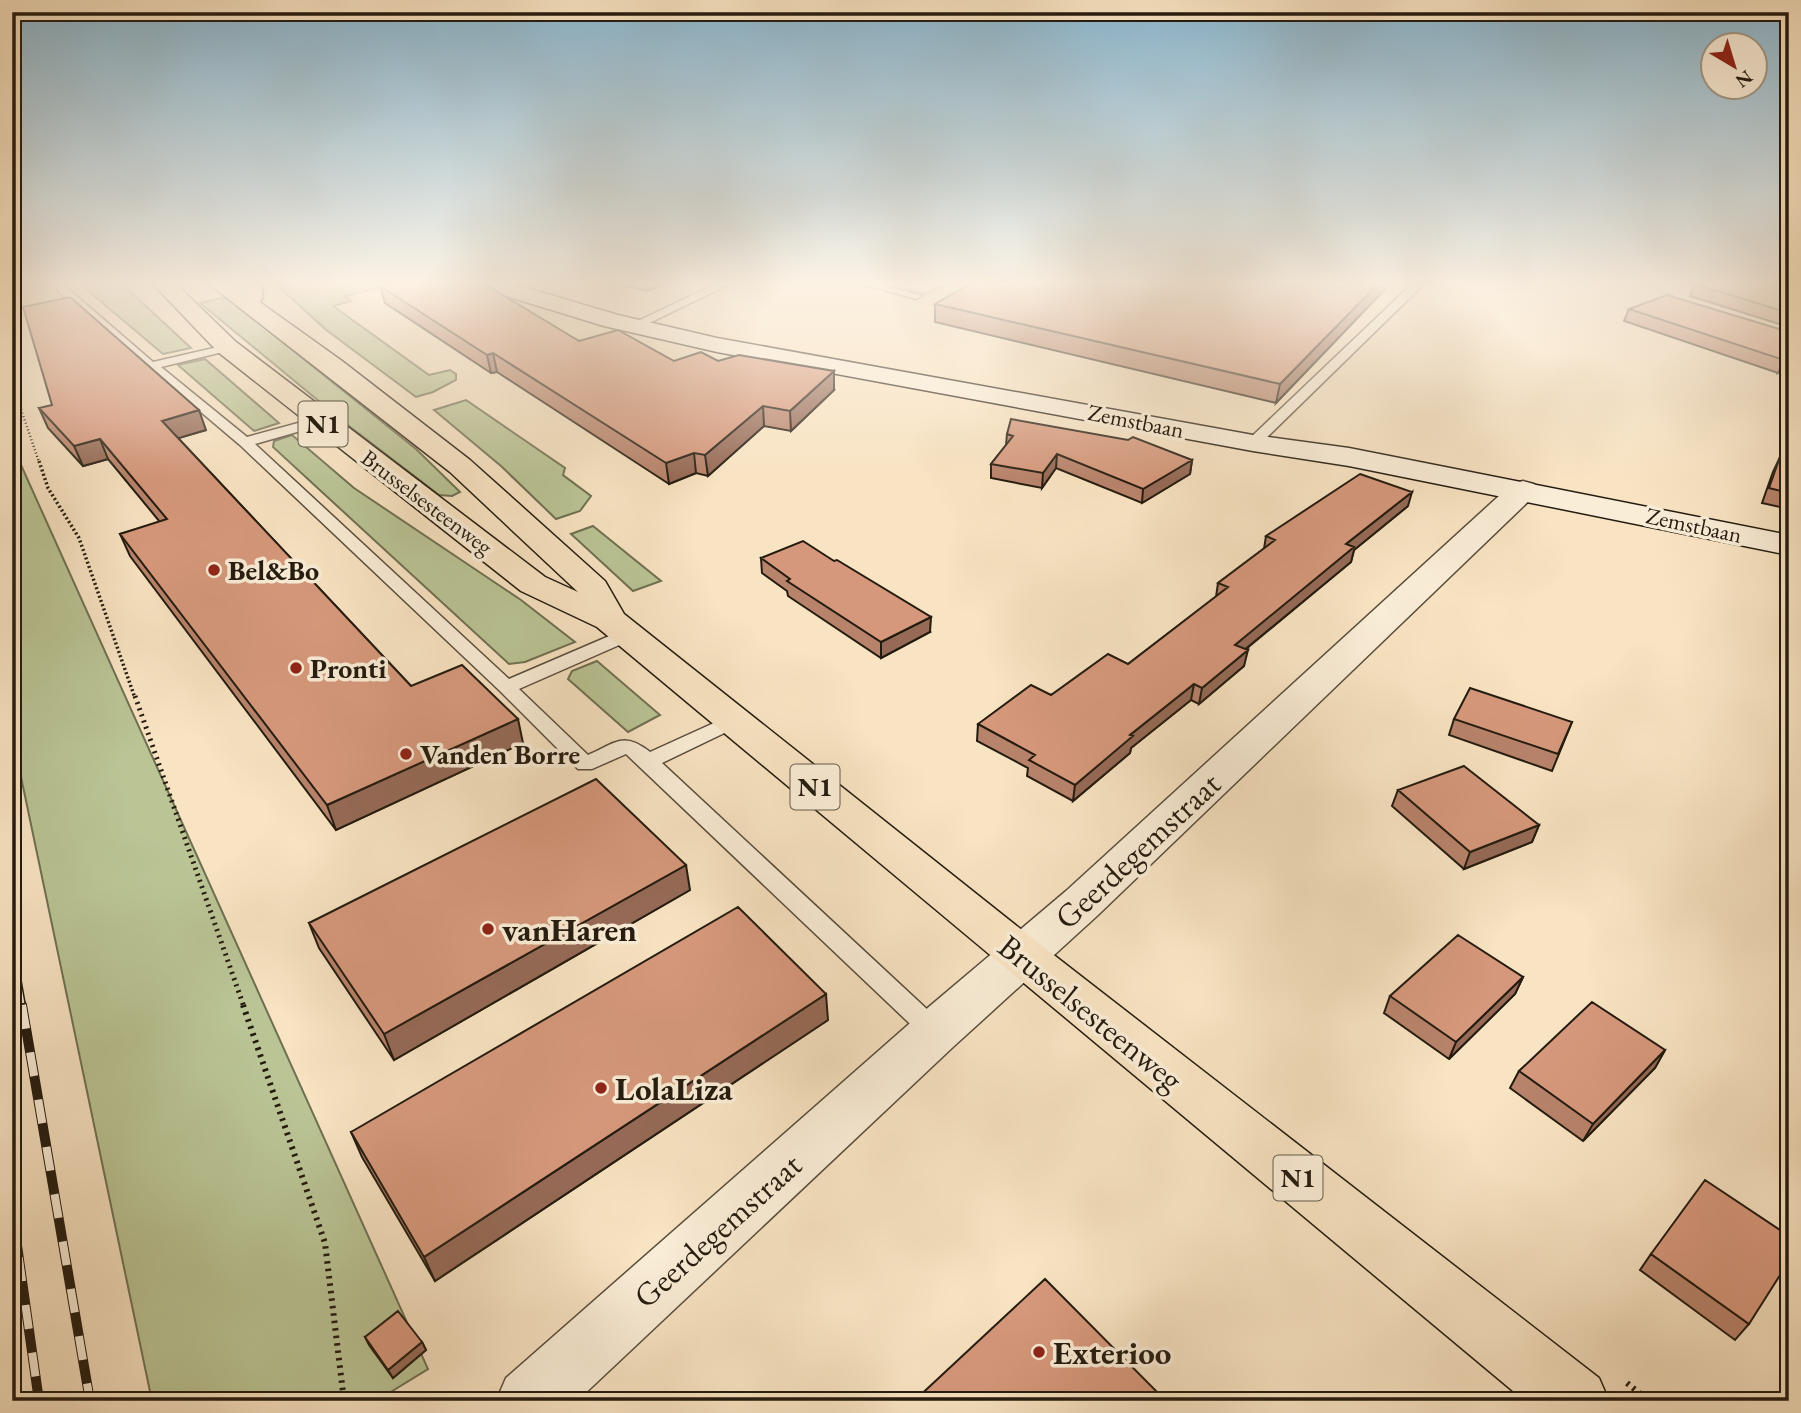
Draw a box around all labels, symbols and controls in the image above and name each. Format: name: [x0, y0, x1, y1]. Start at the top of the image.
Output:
north arrow: [1700, 32, 1770, 102]
text: N: [1730, 64, 1758, 94]
street label: Zemstbaan: [1085, 397, 1187, 445]
road number: N1: [298, 402, 348, 446]
street label: Brusselsesteenweg: [355, 443, 500, 562]
street label: Zemstbaan: [1643, 500, 1745, 550]
place label: Bel&Bo: [228, 552, 319, 588]
marker: Bel&Bo: [206, 562, 222, 578]
place label: Pronti: [310, 650, 386, 686]
marker: Pronti: [288, 660, 304, 676]
place label: Vanden Borre: [420, 736, 580, 772]
marker: Vanden Borre: [398, 746, 414, 762]
street label: Geerdegemstraat: [1045, 762, 1230, 938]
road number: N1: [790, 764, 840, 810]
place label: vanHaren: [502, 908, 637, 951]
marker: vanHaren: [480, 921, 496, 937]
street label: Brusselsesteenweg: [990, 925, 1192, 1100]
place label: LolaLiza: [615, 1067, 733, 1110]
marker: LolaLiza: [593, 1080, 609, 1096]
street label: Geerdegemstraat: [624, 1143, 811, 1317]
road number: N1: [1274, 1156, 1322, 1200]
place label: Exterioo: [1053, 1331, 1171, 1374]
marker: Exterioo: [1031, 1344, 1047, 1360]

